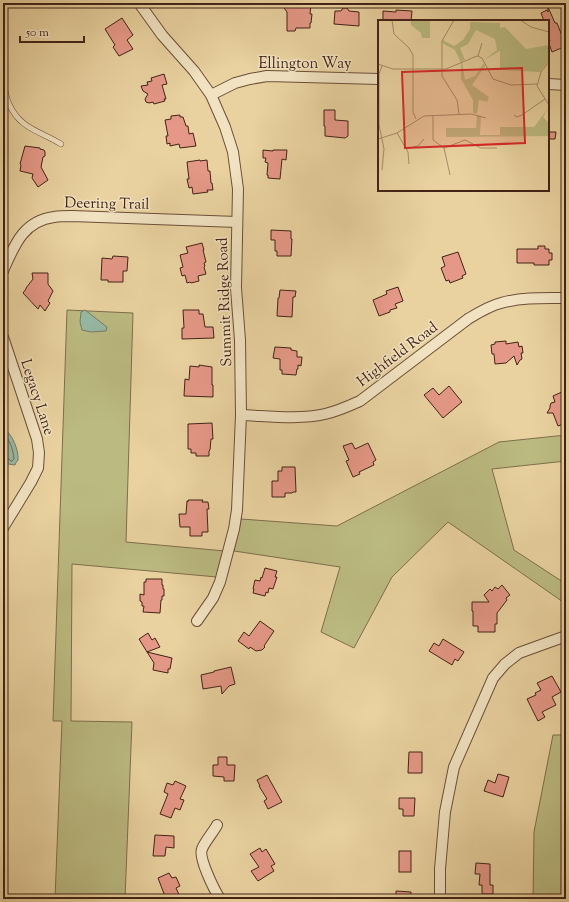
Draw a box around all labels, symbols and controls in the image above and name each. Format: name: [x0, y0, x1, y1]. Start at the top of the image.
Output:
scale bar: [20, 18, 84, 44]
inset map: [378, 20, 549, 191]
text: 50 m: [25, 24, 49, 42]
street label: Ellington Way: [258, 54, 352, 75]
street label: Deering Trail: [64, 193, 150, 216]
street label: Summit Ridge Road: [213, 236, 238, 367]
street label: Highfield Road: [353, 317, 443, 393]
street label: Legacy Lane: [14, 357, 59, 438]

